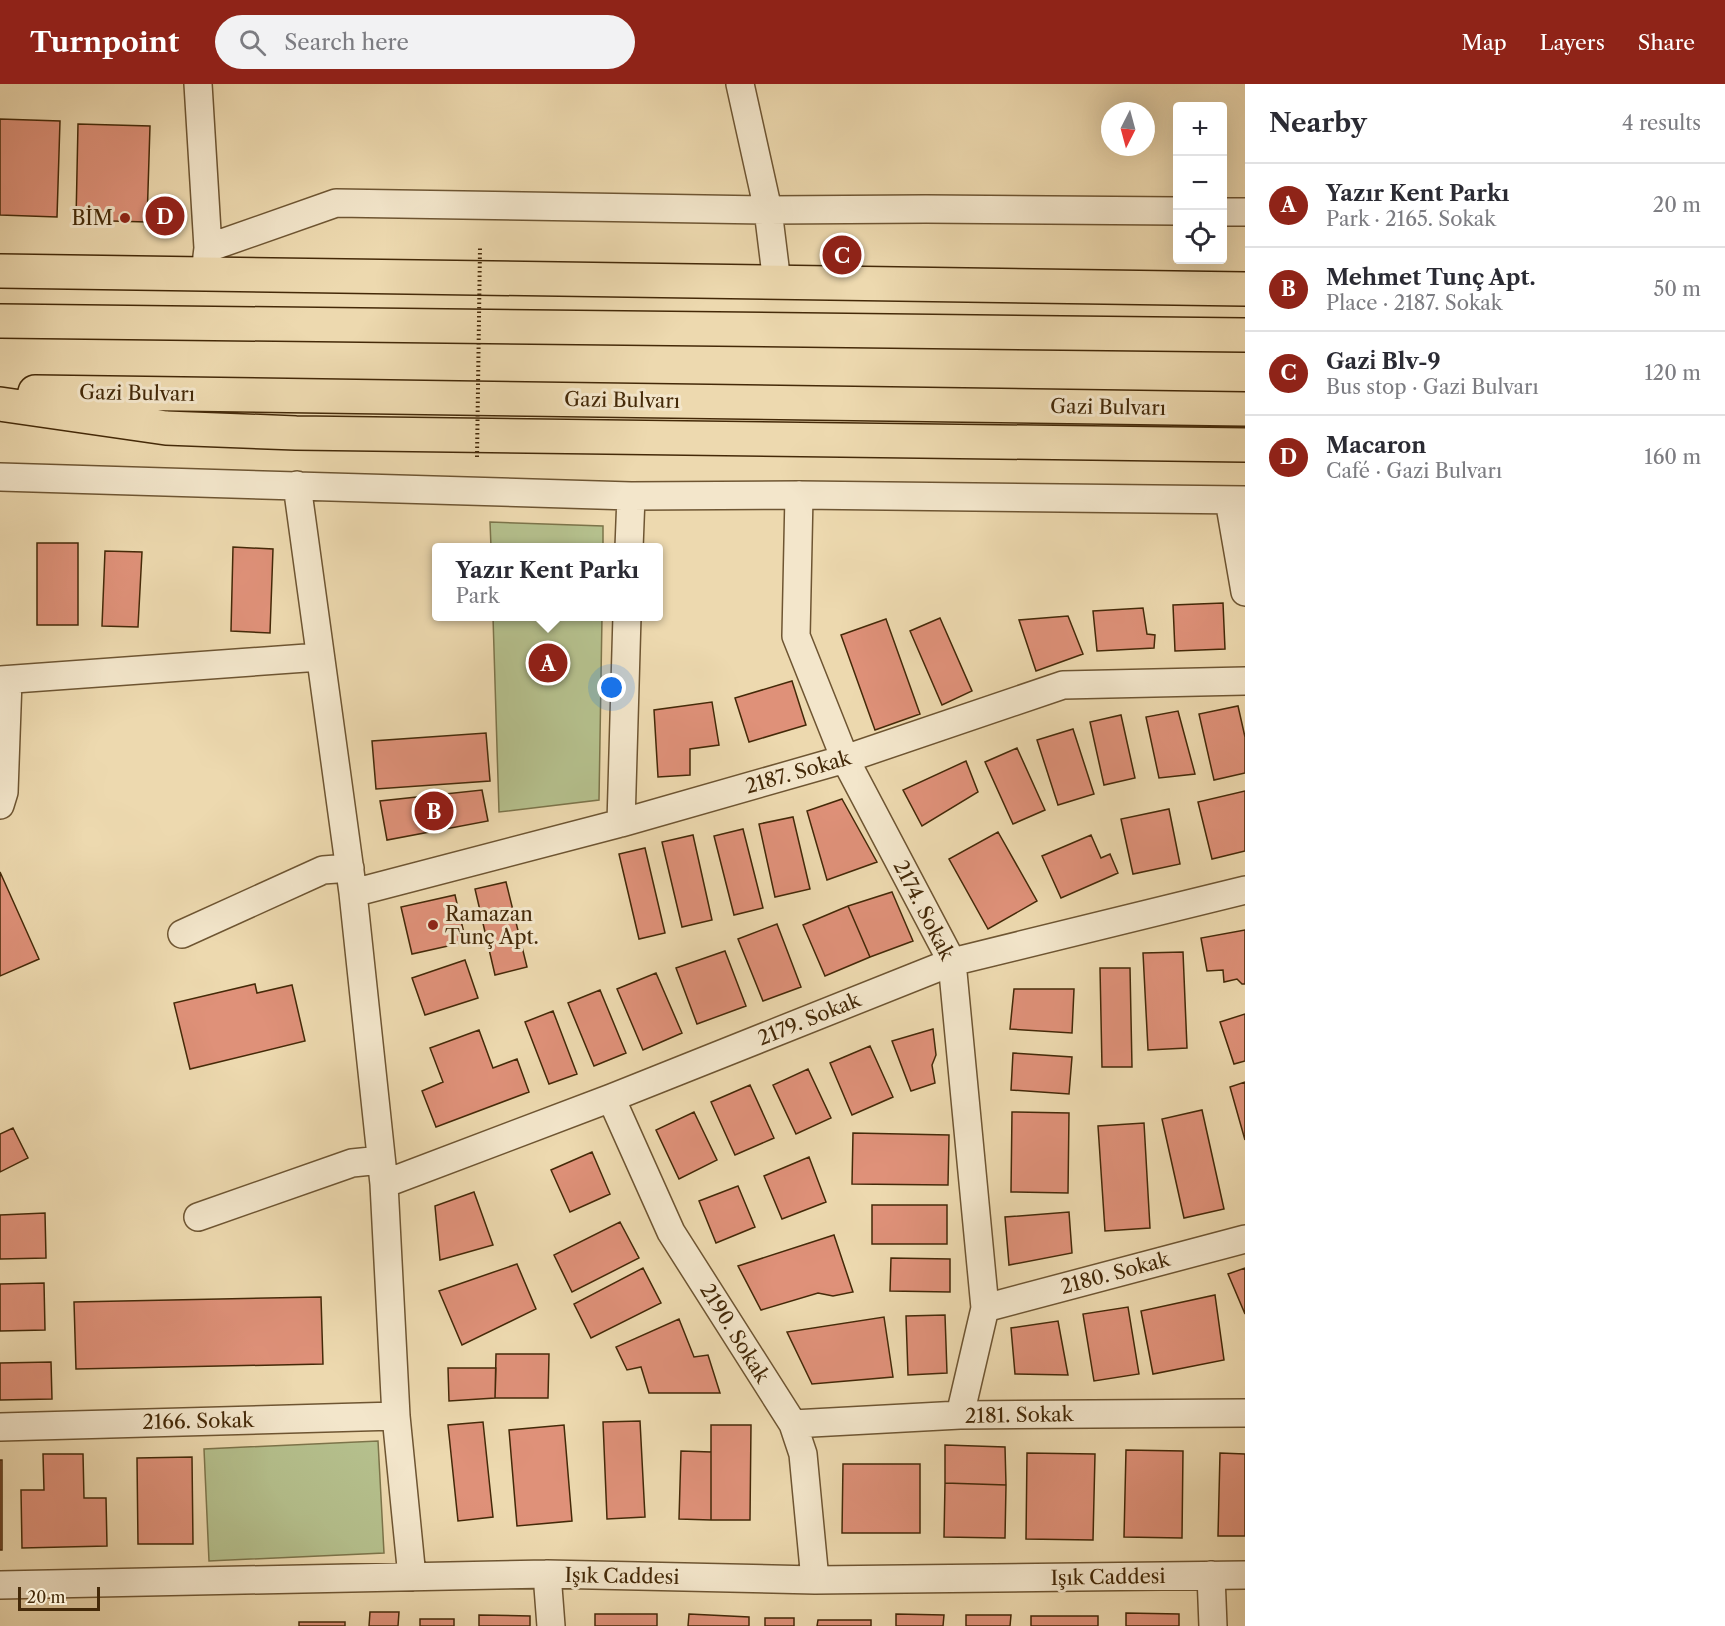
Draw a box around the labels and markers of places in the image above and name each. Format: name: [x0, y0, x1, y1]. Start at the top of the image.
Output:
pin: D: [146, 194, 184, 238]
place label: BİM: [71, 205, 113, 230]
marker: BİM: [118, 211, 132, 225]
pin: C: [822, 232, 862, 278]
pin: A: [528, 640, 568, 686]
pin: B: [414, 788, 454, 834]
place label: Ramazan Tunç Apt.: [445, 902, 539, 949]
marker: Ramazan Tunç Apt.: [426, 918, 440, 932]

